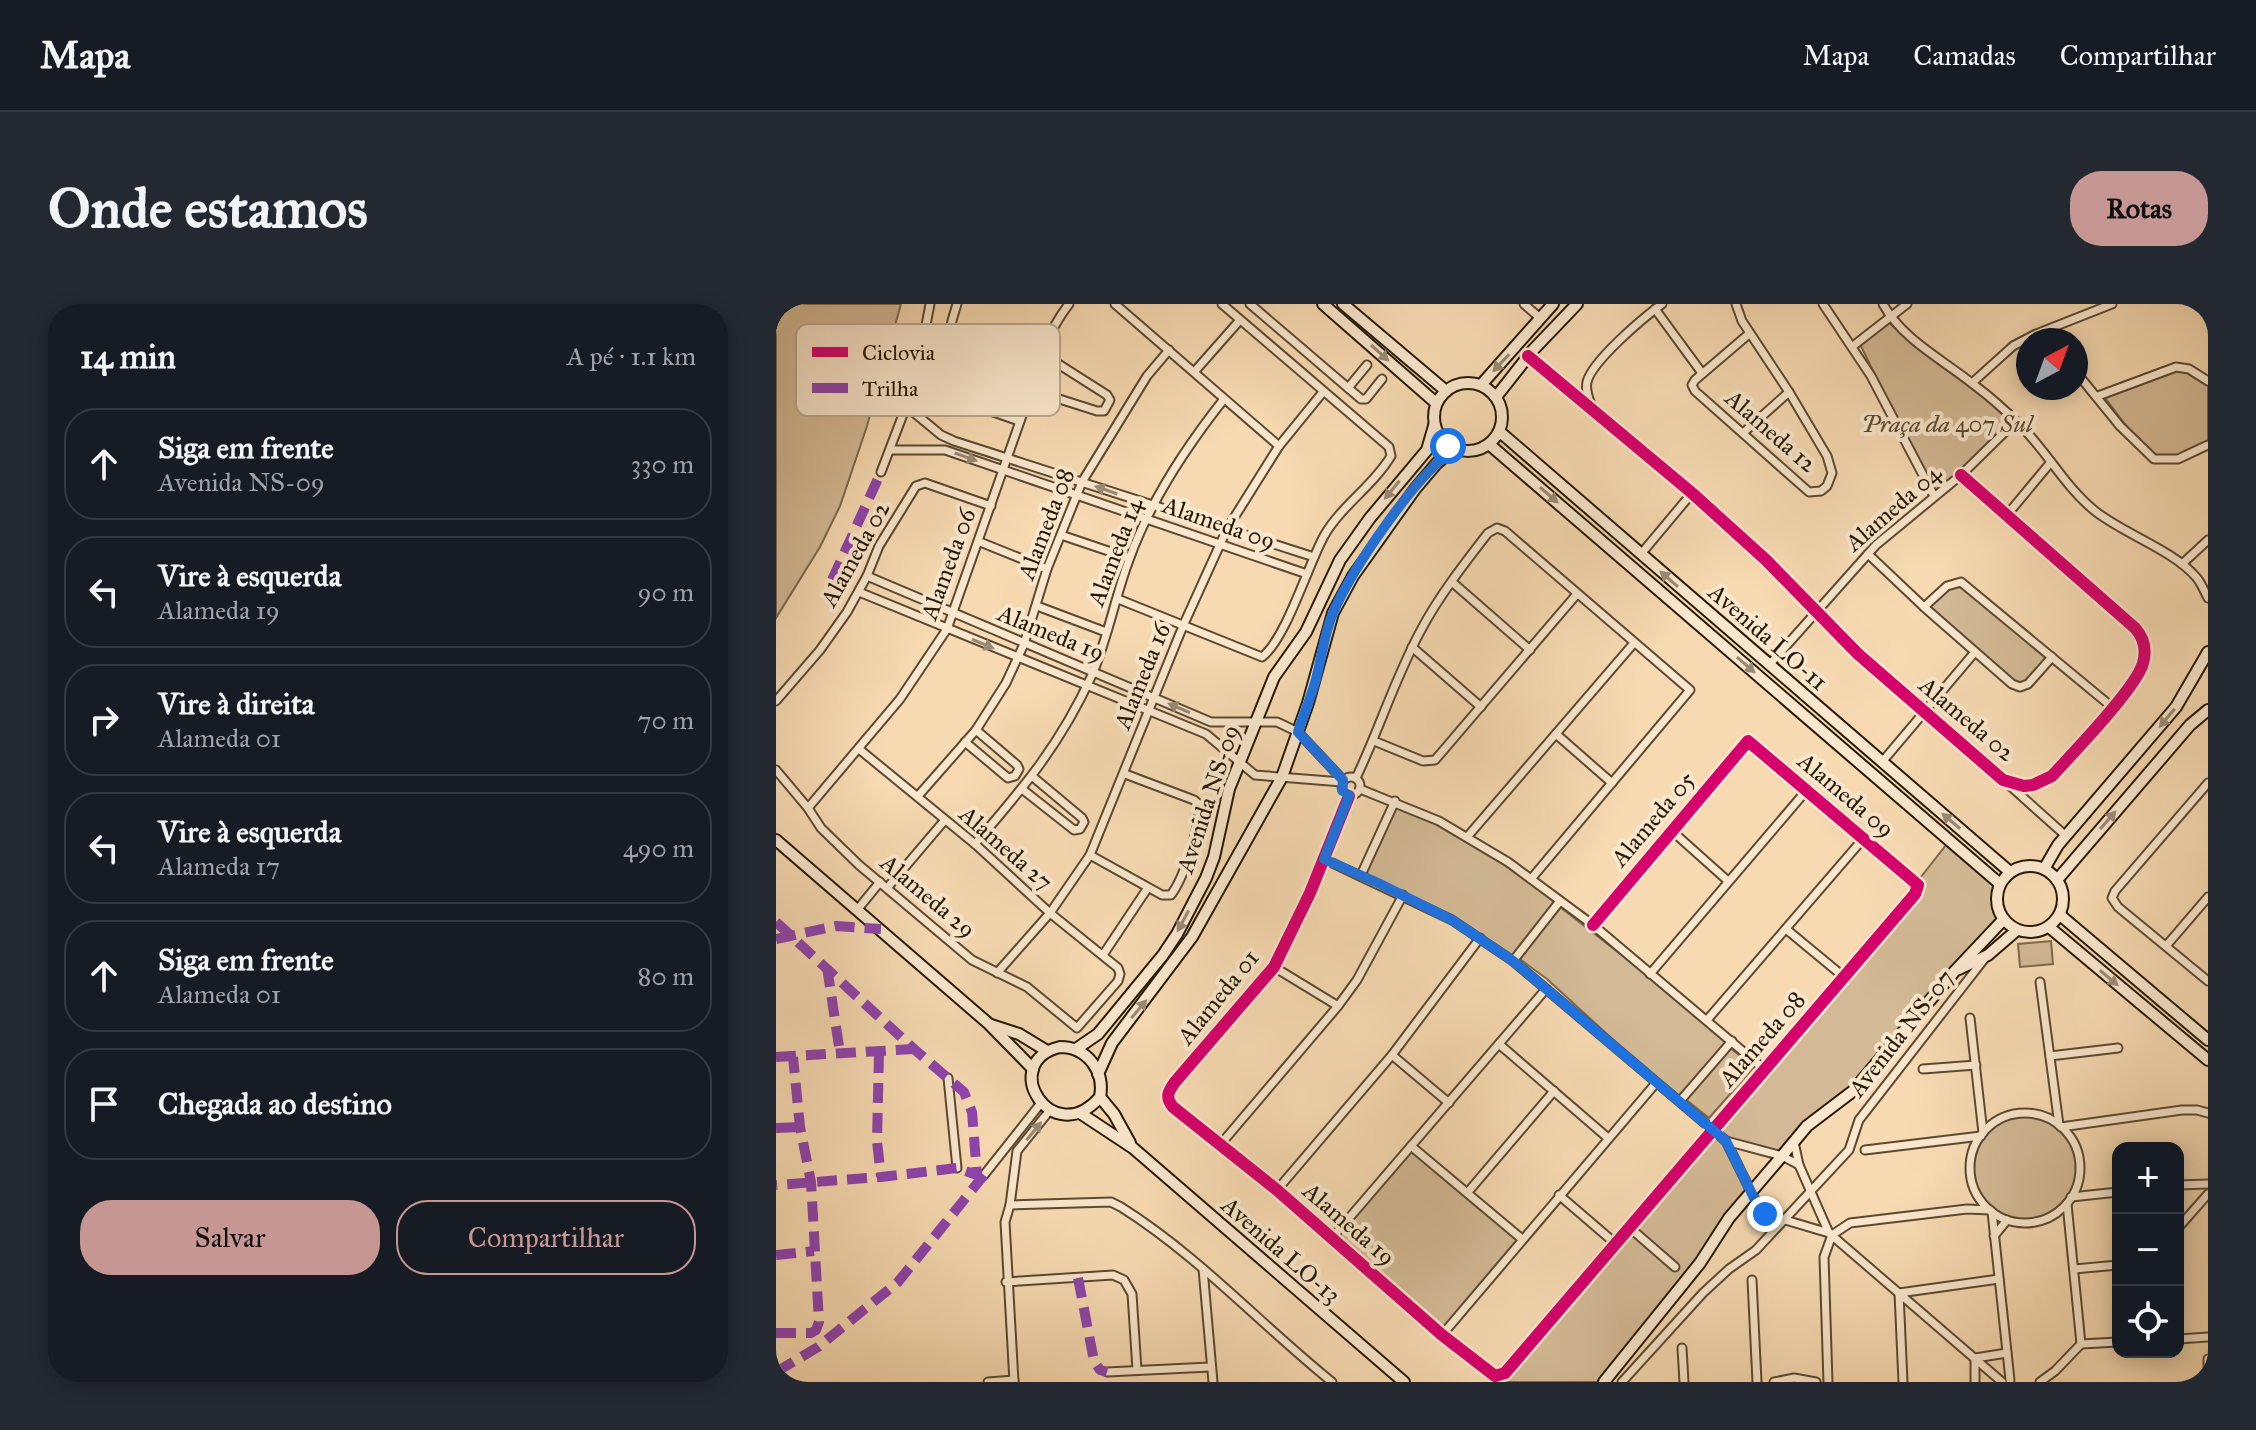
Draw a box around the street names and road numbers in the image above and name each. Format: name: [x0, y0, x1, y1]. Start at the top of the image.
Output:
street label: Alameda 12: [1718, 382, 1823, 479]
street label: Alameda 04: [1838, 458, 1948, 559]
street label: Alameda 08: [1011, 464, 1081, 585]
street label: Alameda 09: [1158, 489, 1279, 556]
street label: Alameda 14: [1080, 493, 1149, 611]
street label: Alameda 02: [813, 496, 896, 613]
street label: Alameda 06: [914, 503, 982, 625]
street label: Avenida LO-11: [1702, 576, 1834, 697]
street label: Alameda 19: [992, 598, 1109, 668]
street label: Alameda 16: [1107, 618, 1177, 734]
street label: Alameda 02: [1912, 670, 2021, 768]
street label: Avenida NS-09: [1170, 721, 1246, 878]
street label: Alameda 09: [1791, 745, 1900, 844]
street label: Alameda 05: [1604, 765, 1702, 874]
street label: Alameda 27: [952, 799, 1059, 897]
street label: Alameda 29: [874, 847, 982, 944]
street label: Alameda 01: [1170, 943, 1265, 1051]
street label: Avenida NS-07: [1841, 963, 1960, 1104]
street label: Alameda 08: [1712, 985, 1812, 1094]
street label: Alameda 19: [1296, 1175, 1401, 1272]
street label: Avenida LO-13: [1214, 1189, 1347, 1310]

